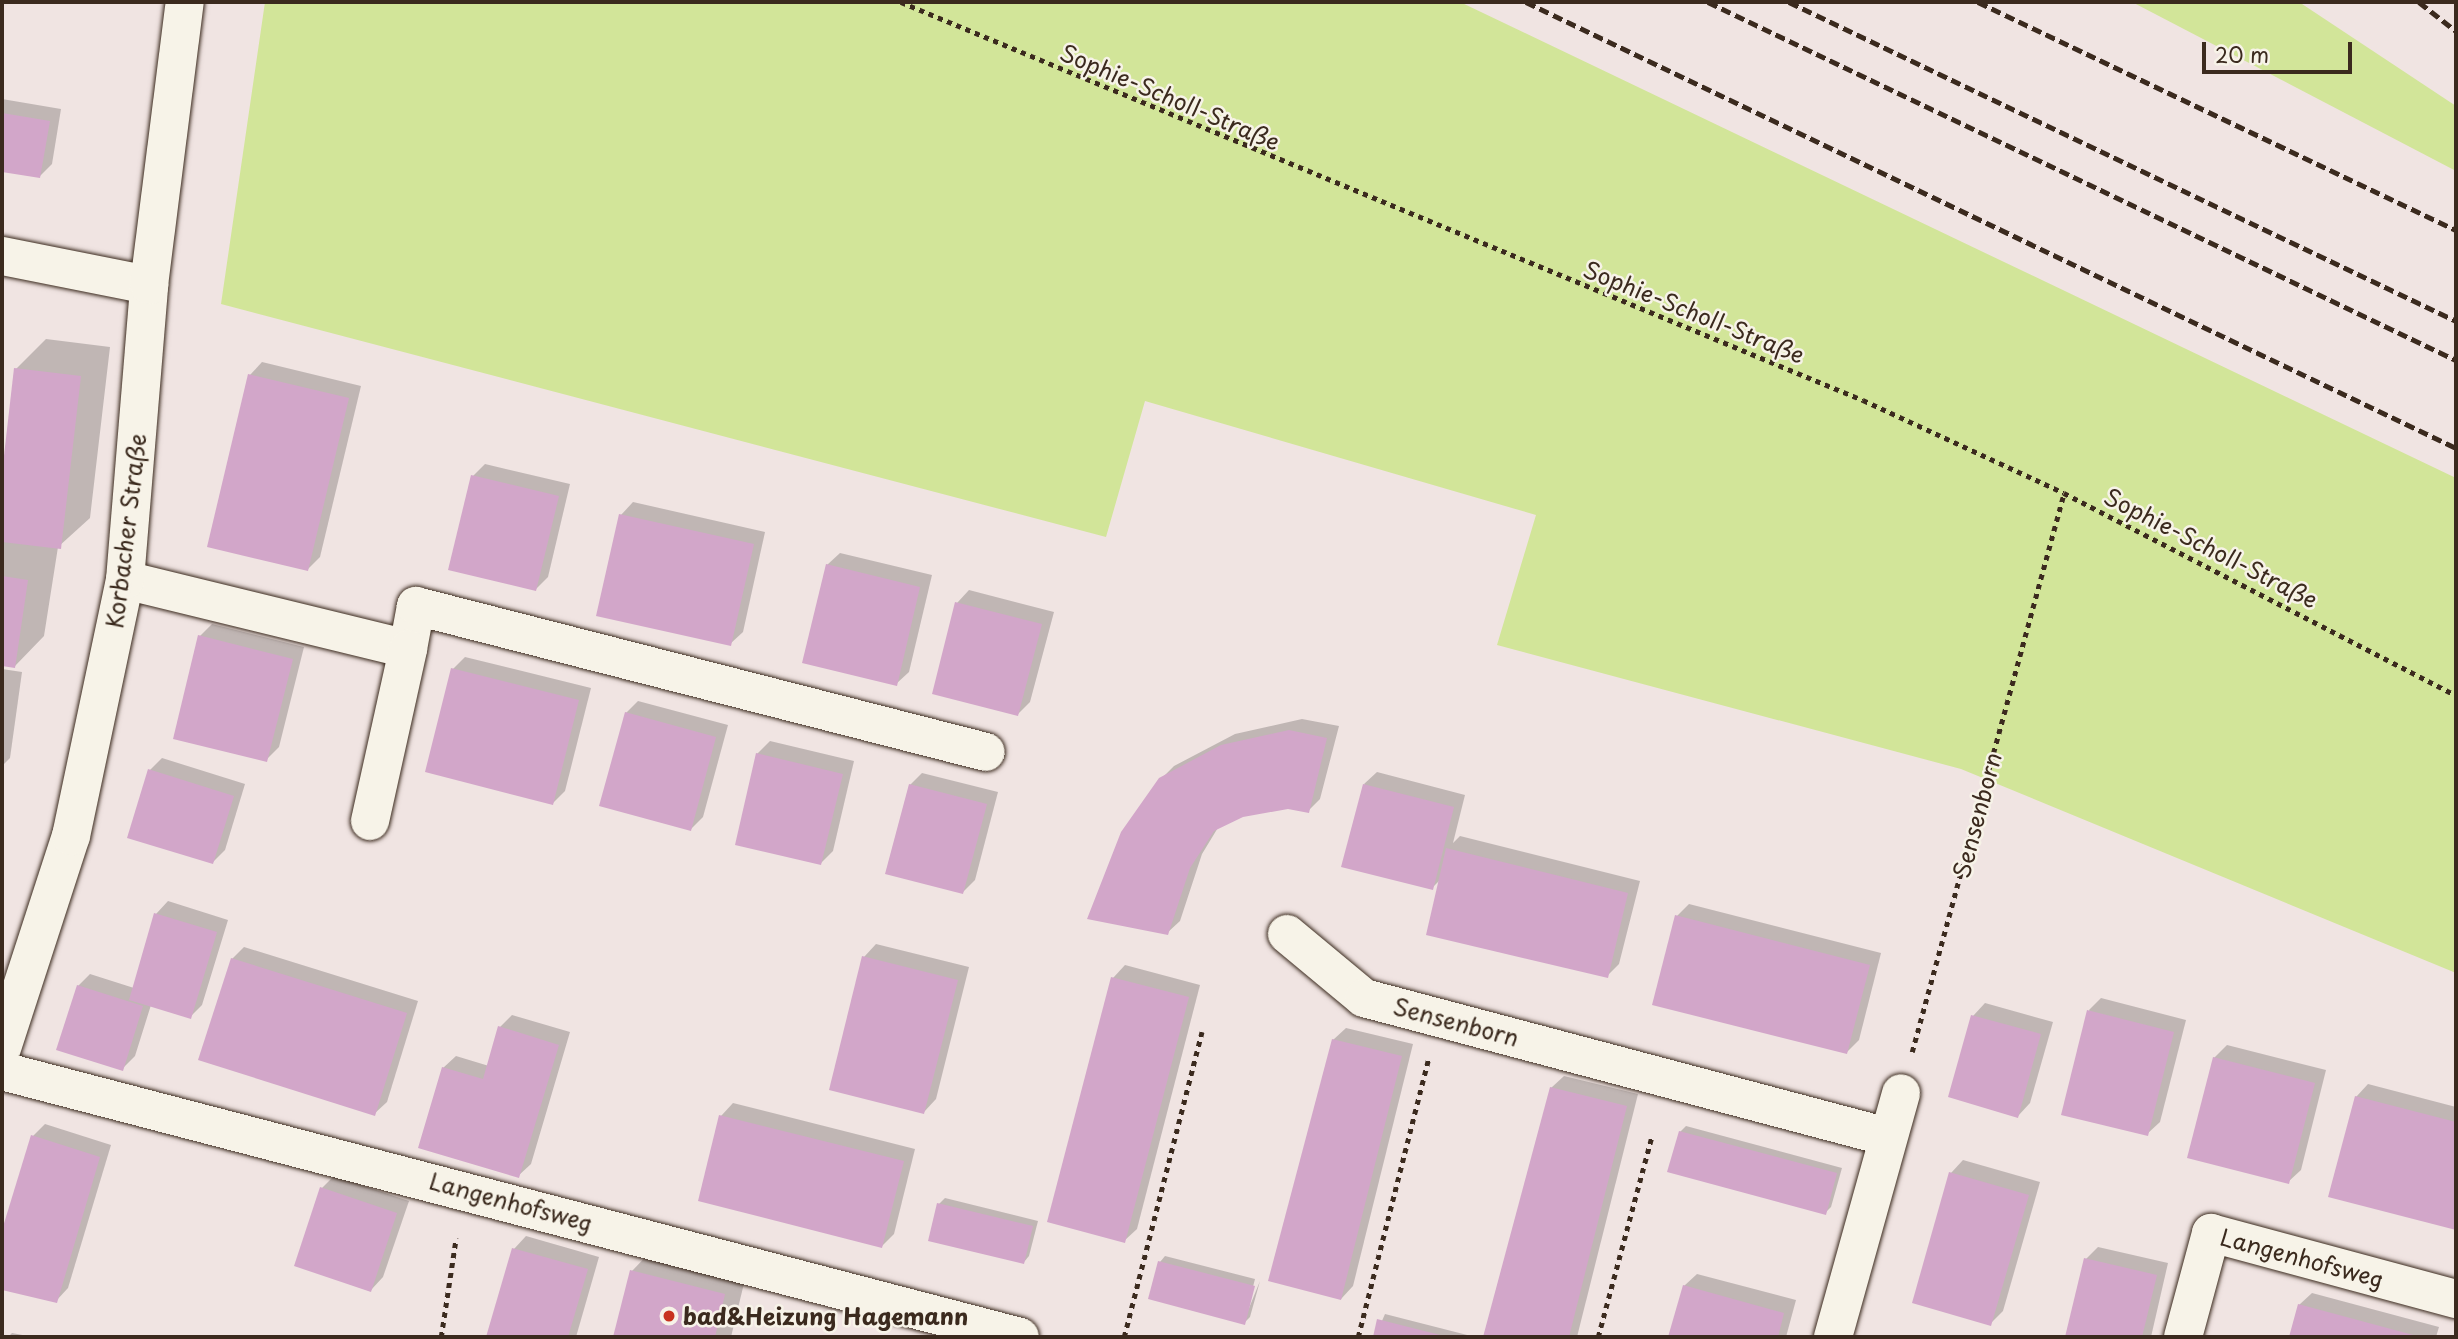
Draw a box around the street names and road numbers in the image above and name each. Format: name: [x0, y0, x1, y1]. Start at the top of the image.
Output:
street label: Sophie-Scholl-Straße: [1056, 38, 1284, 156]
street label: Sophie-Scholl-Straße: [1579, 255, 1809, 369]
street label: Korbacher Straße: [100, 432, 152, 630]
street label: Sophie-Scholl-Straße: [2100, 482, 2322, 614]
street label: Sensenborn: [1947, 749, 2007, 881]
street label: Sensenborn: [1390, 992, 1522, 1052]
street label: Langenhofsweg: [426, 1167, 596, 1237]
street label: Langenhofsweg: [2217, 1223, 2387, 1293]

